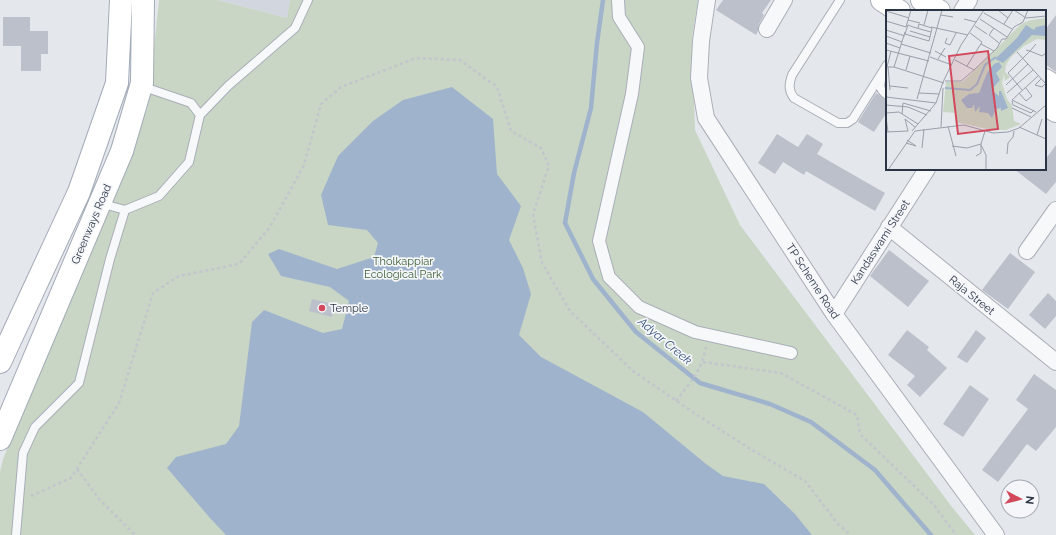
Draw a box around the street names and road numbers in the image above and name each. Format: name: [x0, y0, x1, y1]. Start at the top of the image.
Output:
street label: Greenways Road: [69, 182, 114, 266]
street label: Kandaswami Street: [848, 197, 913, 287]
street label: TP Scheme Road: [783, 241, 842, 322]
street label: Raja Street: [946, 273, 997, 318]

